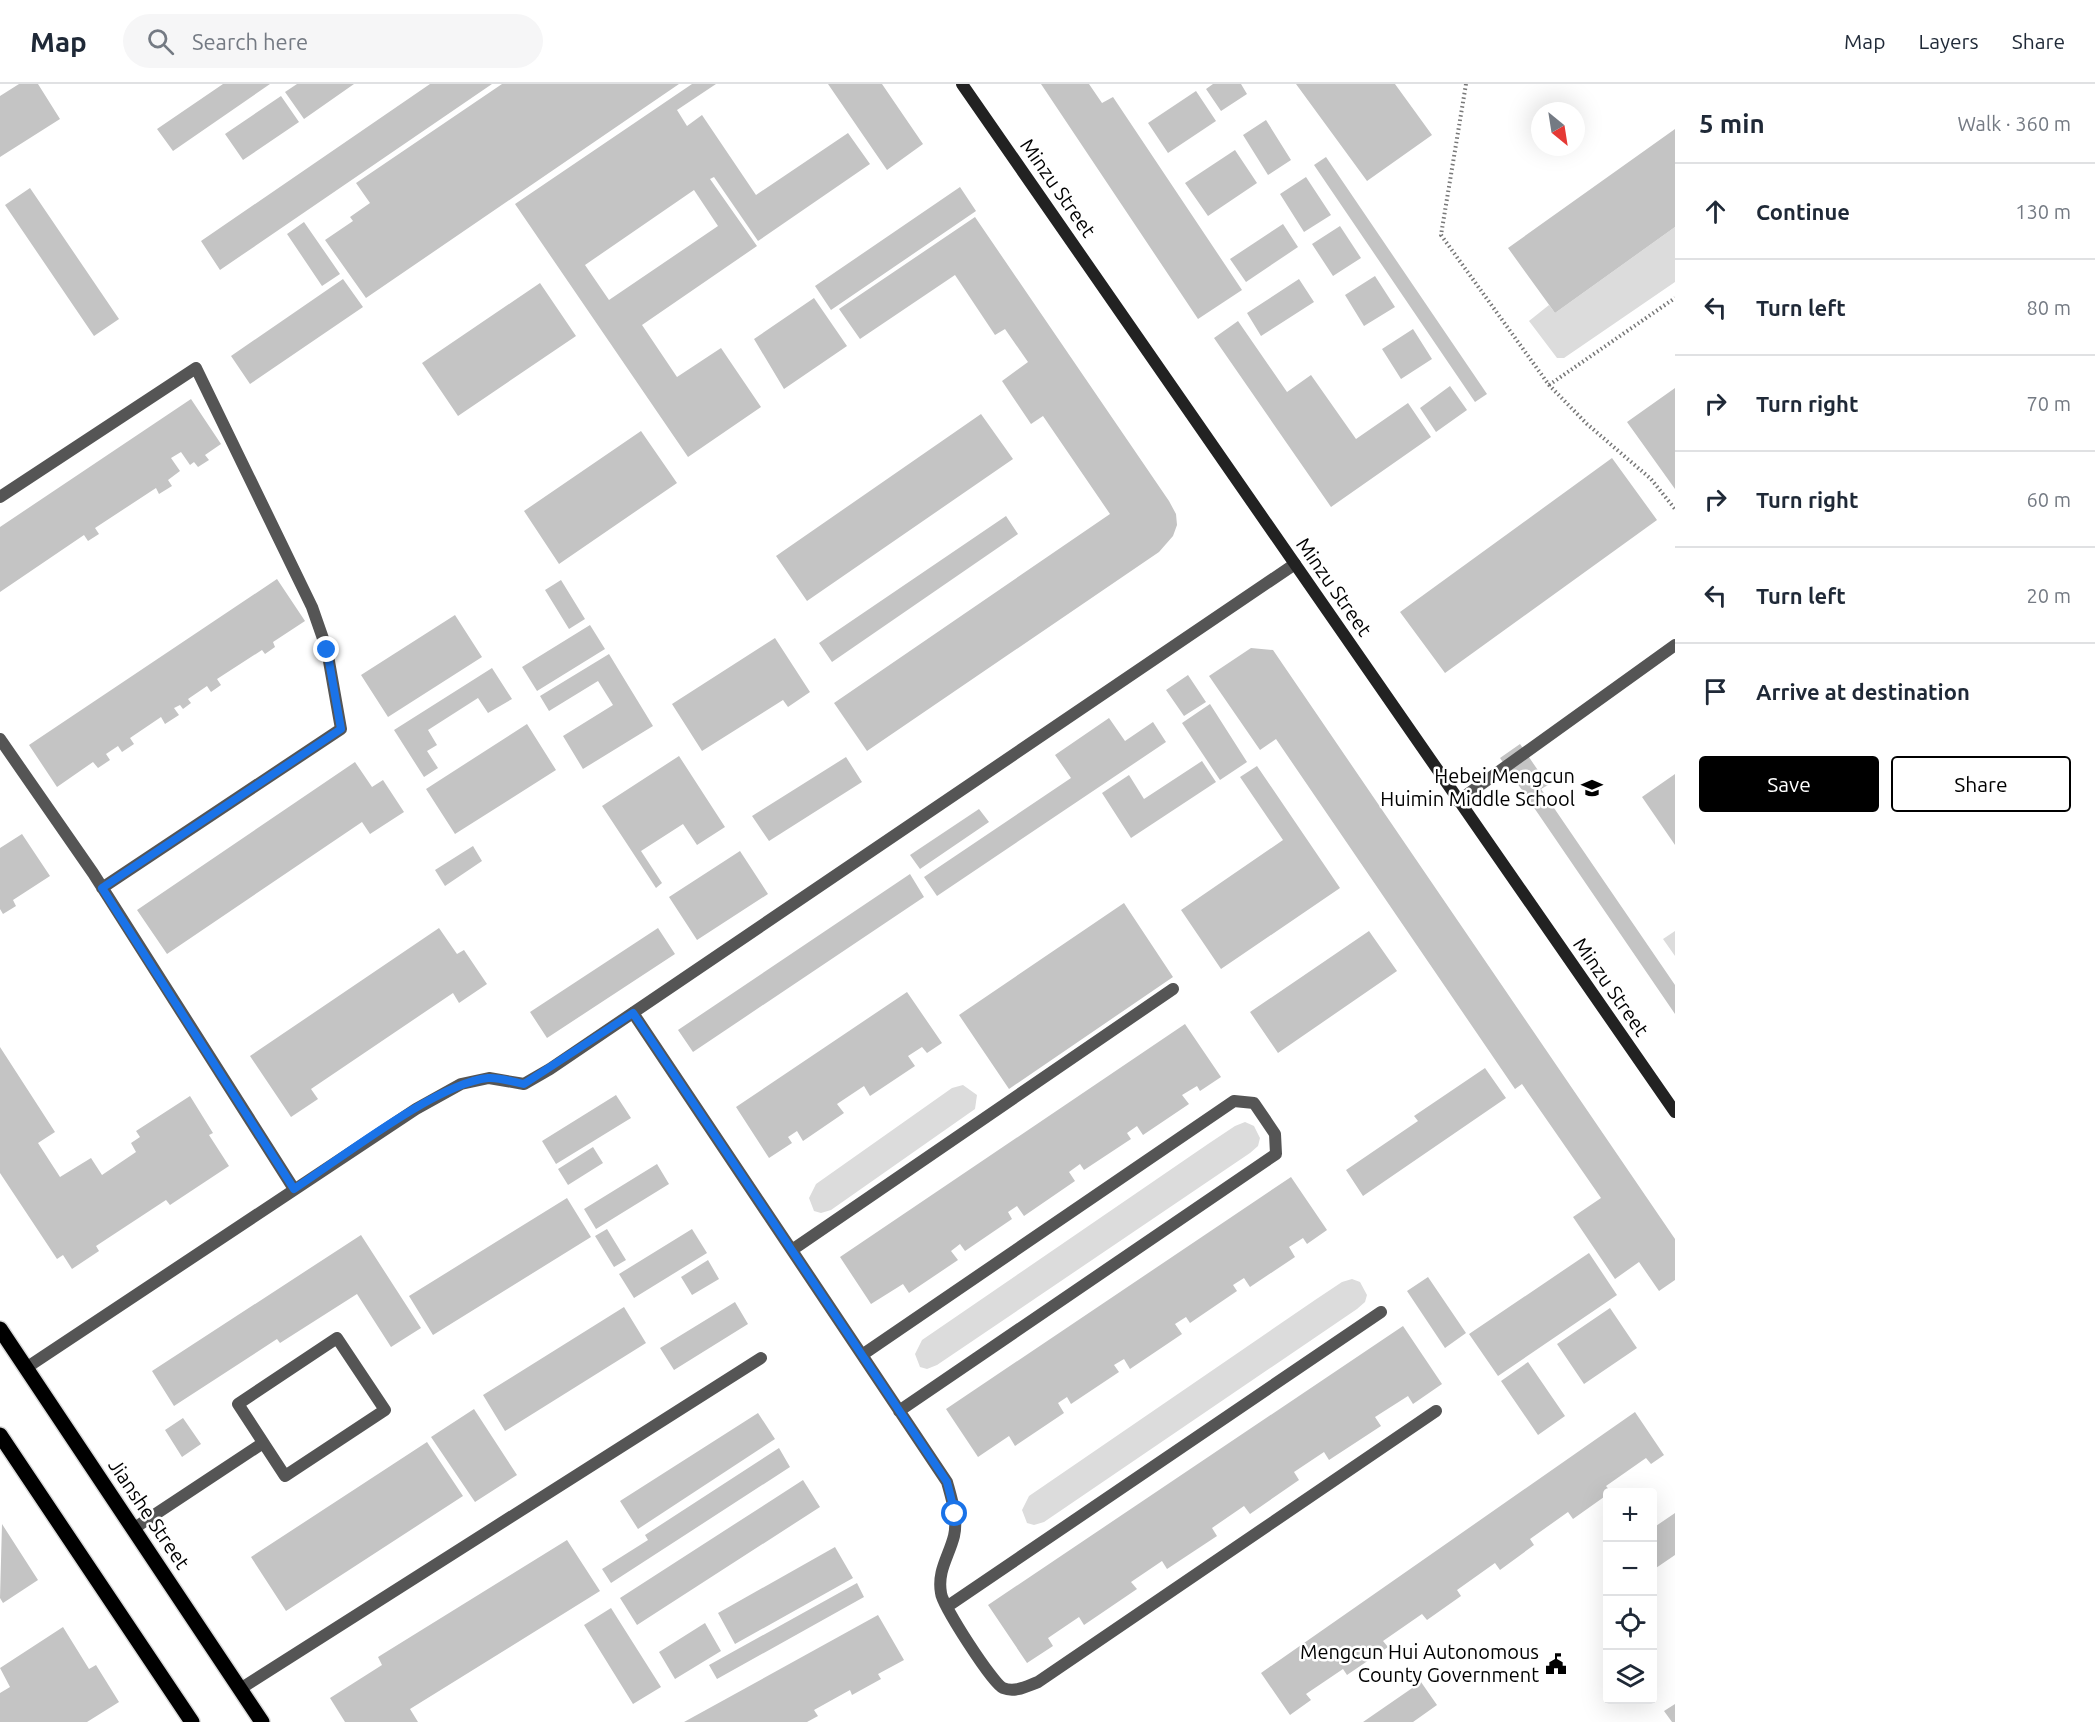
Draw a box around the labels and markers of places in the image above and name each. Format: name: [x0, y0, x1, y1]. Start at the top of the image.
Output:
place label: Hebei Mengcun Huimin Middle School: [1380, 764, 1575, 810]
school or university icon: Hebei Mengcun Huimin Middle School: [1580, 776, 1604, 800]
place label: Mengcun Hui Autonomous County Government: [1300, 1640, 1539, 1686]
public building icon: Mengcun Hui Autonomous County Government: [1544, 1652, 1568, 1676]

